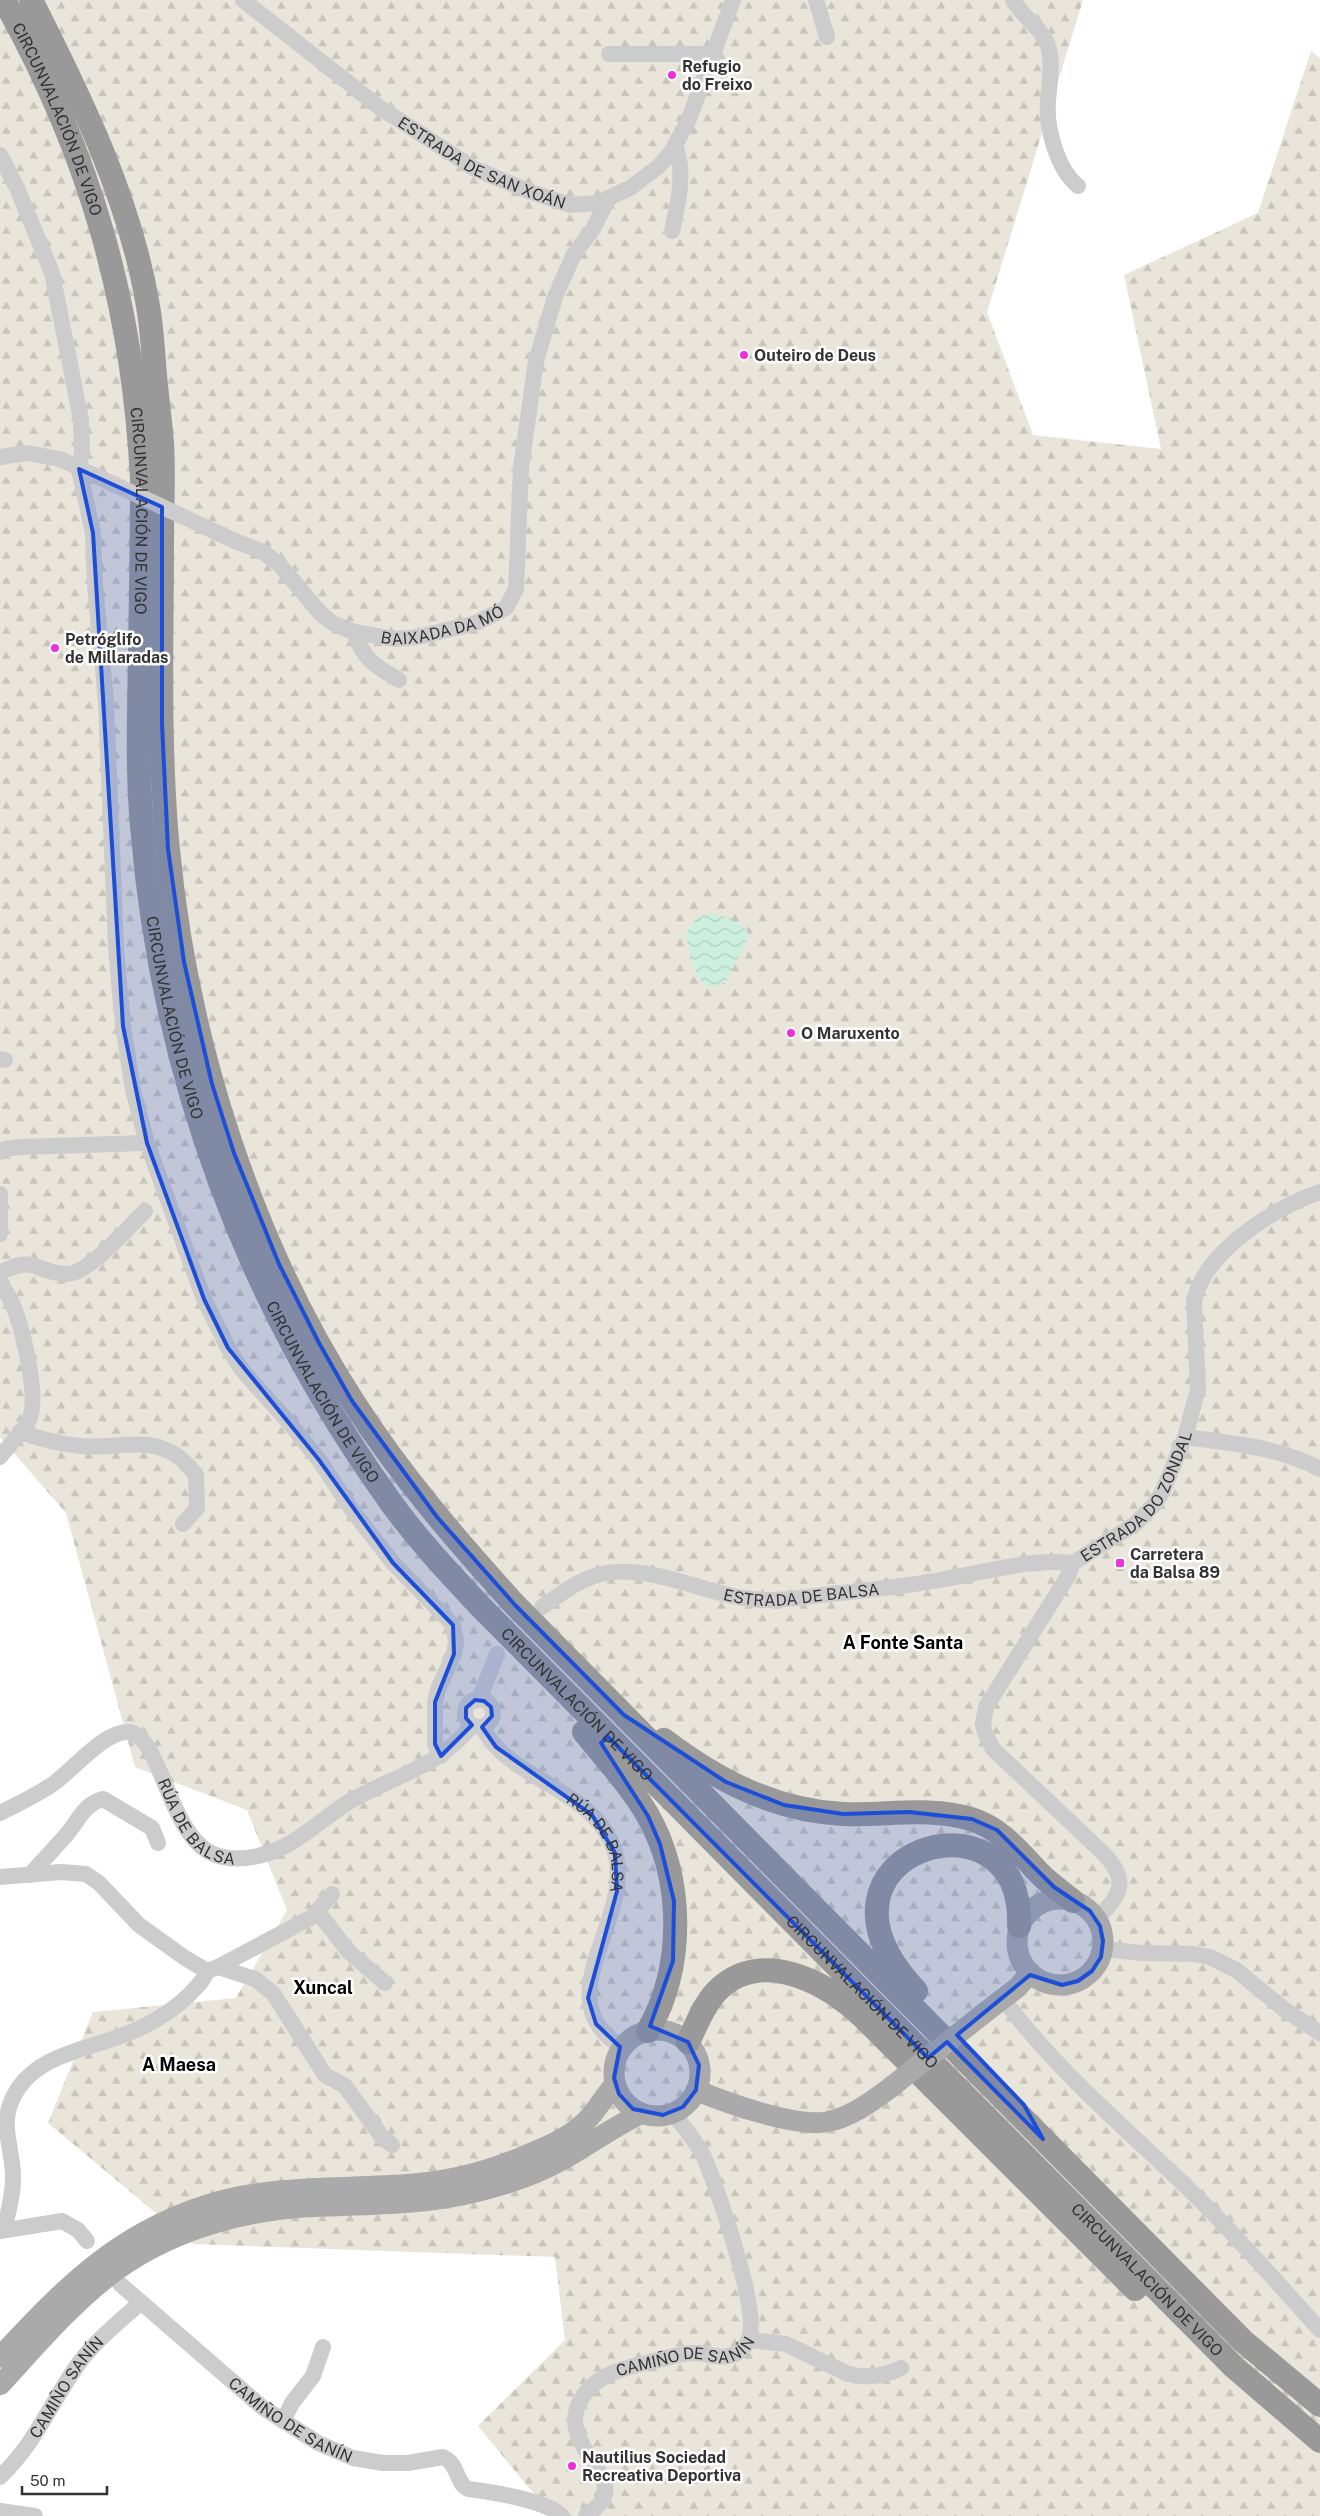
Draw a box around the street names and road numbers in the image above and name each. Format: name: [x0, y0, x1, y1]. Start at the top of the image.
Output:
street label: CIRCUNVALACIÓN DE VIGO: [9, 19, 106, 218]
street label: ESTRADA DE SAN XOÁN: [395, 112, 568, 212]
street label: CIRCUNVALACIÓN DE VIGO: [127, 406, 152, 615]
street label: BAIXADA DA MÓ: [379, 600, 507, 649]
street label: CIRCUNVALACIÓN DE VIGO: [143, 915, 208, 1121]
street label: CIRCUNVALACIÓN DE VIGO: [262, 1298, 384, 1486]
street label: ESTRADA DO ZONDAL: [1077, 1429, 1196, 1565]
street label: ESTRADA DE BALSA: [722, 1579, 880, 1610]
street label: CIRCUNVALACIÓN DE VIGO: [497, 1624, 657, 1785]
street label: RÚA DE BALSA: [154, 1776, 236, 1868]
street label: RÚA DE BALSA: [563, 1789, 628, 1894]
street label: CIRCUNVALACIÓN DE VIGO: [782, 1911, 942, 2072]
street label: CIRCUNVALACIÓN DE VIGO: [1067, 2199, 1227, 2360]
street label: CAMIÑO SANÍN: [25, 2332, 107, 2442]
street label: CAMIÑO DE SANÍN: [613, 2333, 758, 2380]
street label: CAMIÑO DE SANÍN: [225, 2373, 355, 2466]

